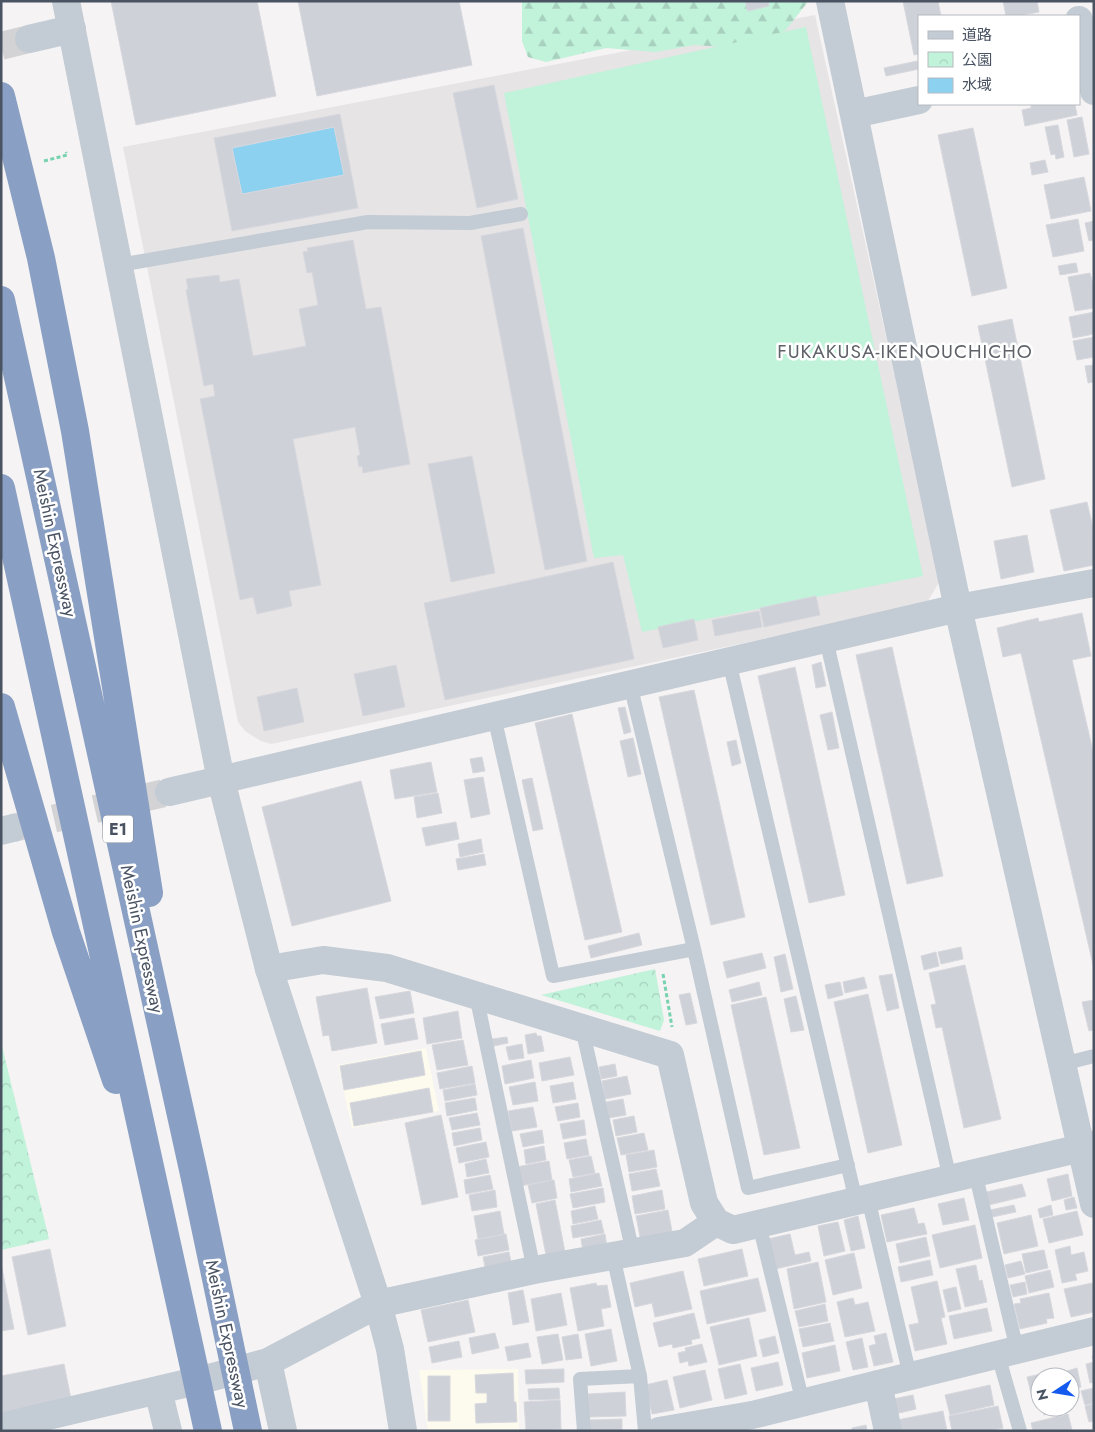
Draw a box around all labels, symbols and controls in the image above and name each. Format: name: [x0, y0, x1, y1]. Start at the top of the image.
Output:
legend: [918, 15, 1080, 105]
text: 道路: [962, 24, 992, 46]
text: 公園: [962, 49, 992, 71]
text: 水域: [962, 74, 992, 96]
district label: FUKAKUSA-IKENOUCHICHO: [777, 338, 1033, 365]
street label: Meishin Expressway: [27, 467, 83, 620]
road number: E1: [103, 816, 133, 842]
street label: Meishin Expressway: [114, 863, 170, 1016]
street label: Meishin Expressway: [199, 1258, 255, 1411]
north arrow: [1030, 1367, 1080, 1417]
text: N: [1031, 1387, 1053, 1402]

